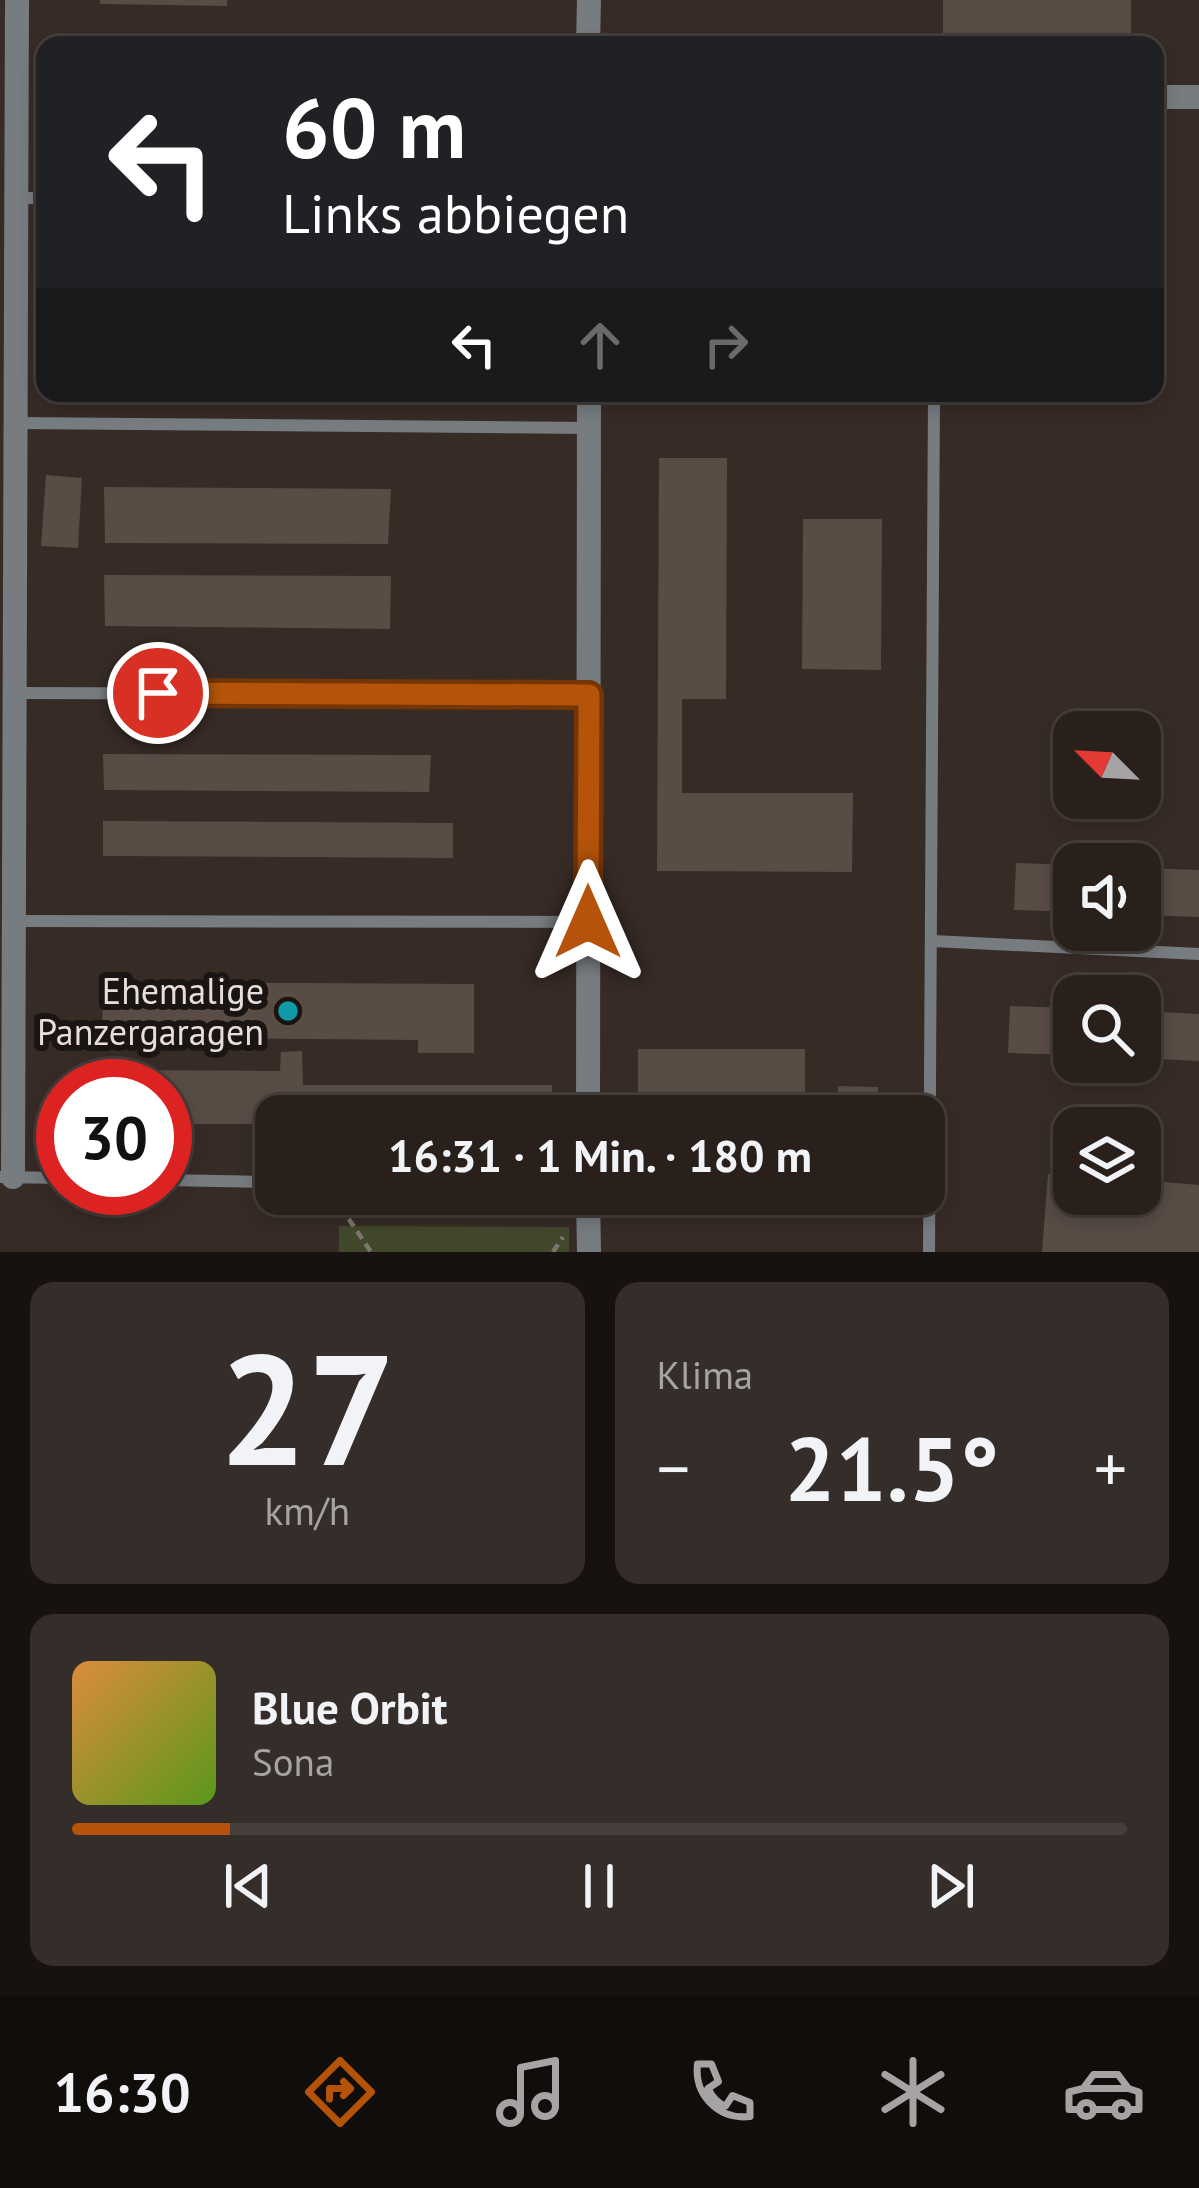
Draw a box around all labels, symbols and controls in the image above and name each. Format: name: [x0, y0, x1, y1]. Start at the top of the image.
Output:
text: 60 m: [282, 72, 466, 181]
icon: left: [84, 84, 240, 240]
text: Links abbiegen: [282, 178, 629, 248]
icon: left: [441, 312, 507, 378]
icon: ahead: [567, 312, 633, 378]
icon: right: [693, 312, 759, 378]
pin: [107, 642, 209, 744]
icon: arrive: [125, 660, 191, 726]
north arrow: [1053, 711, 1161, 819]
map controls: [1053, 711, 1161, 1215]
button: sound: [1053, 843, 1161, 951]
position arrow: [525, 859, 651, 985]
place label: Ehemalige Panzergaragen: [37, 967, 264, 1055]
button: search: [1053, 975, 1161, 1083]
marker: Ehemalige Panzergaragen: [275, 998, 301, 1024]
speed limit sign: 30: [36, 1059, 192, 1215]
button: layers: [1053, 1107, 1161, 1215]
text: 16:31 · 1 Min. · 180 m: [388, 1126, 812, 1184]
text: 27: [219, 1306, 396, 1508]
text: Klima: [657, 1349, 753, 1400]
text: 21.5°: [784, 1409, 999, 1526]
text: −: [657, 1425, 690, 1510]
text: +: [1094, 1425, 1127, 1510]
text: km/h: [265, 1485, 350, 1536]
text: Blue Orbit: [252, 1678, 448, 1736]
text: Sona: [252, 1736, 334, 1787]
icon: previous: [215, 1853, 281, 1919]
icon: pause: [566, 1853, 632, 1919]
icon: next: [918, 1853, 984, 1919]
icon: directions: [298, 2050, 382, 2134]
icon: music: [489, 2050, 573, 2134]
icon: phone: [680, 2050, 764, 2134]
icon: climate: [871, 2050, 955, 2134]
icon: car: [1062, 2050, 1146, 2134]
text: 16:30: [54, 2057, 191, 2127]

